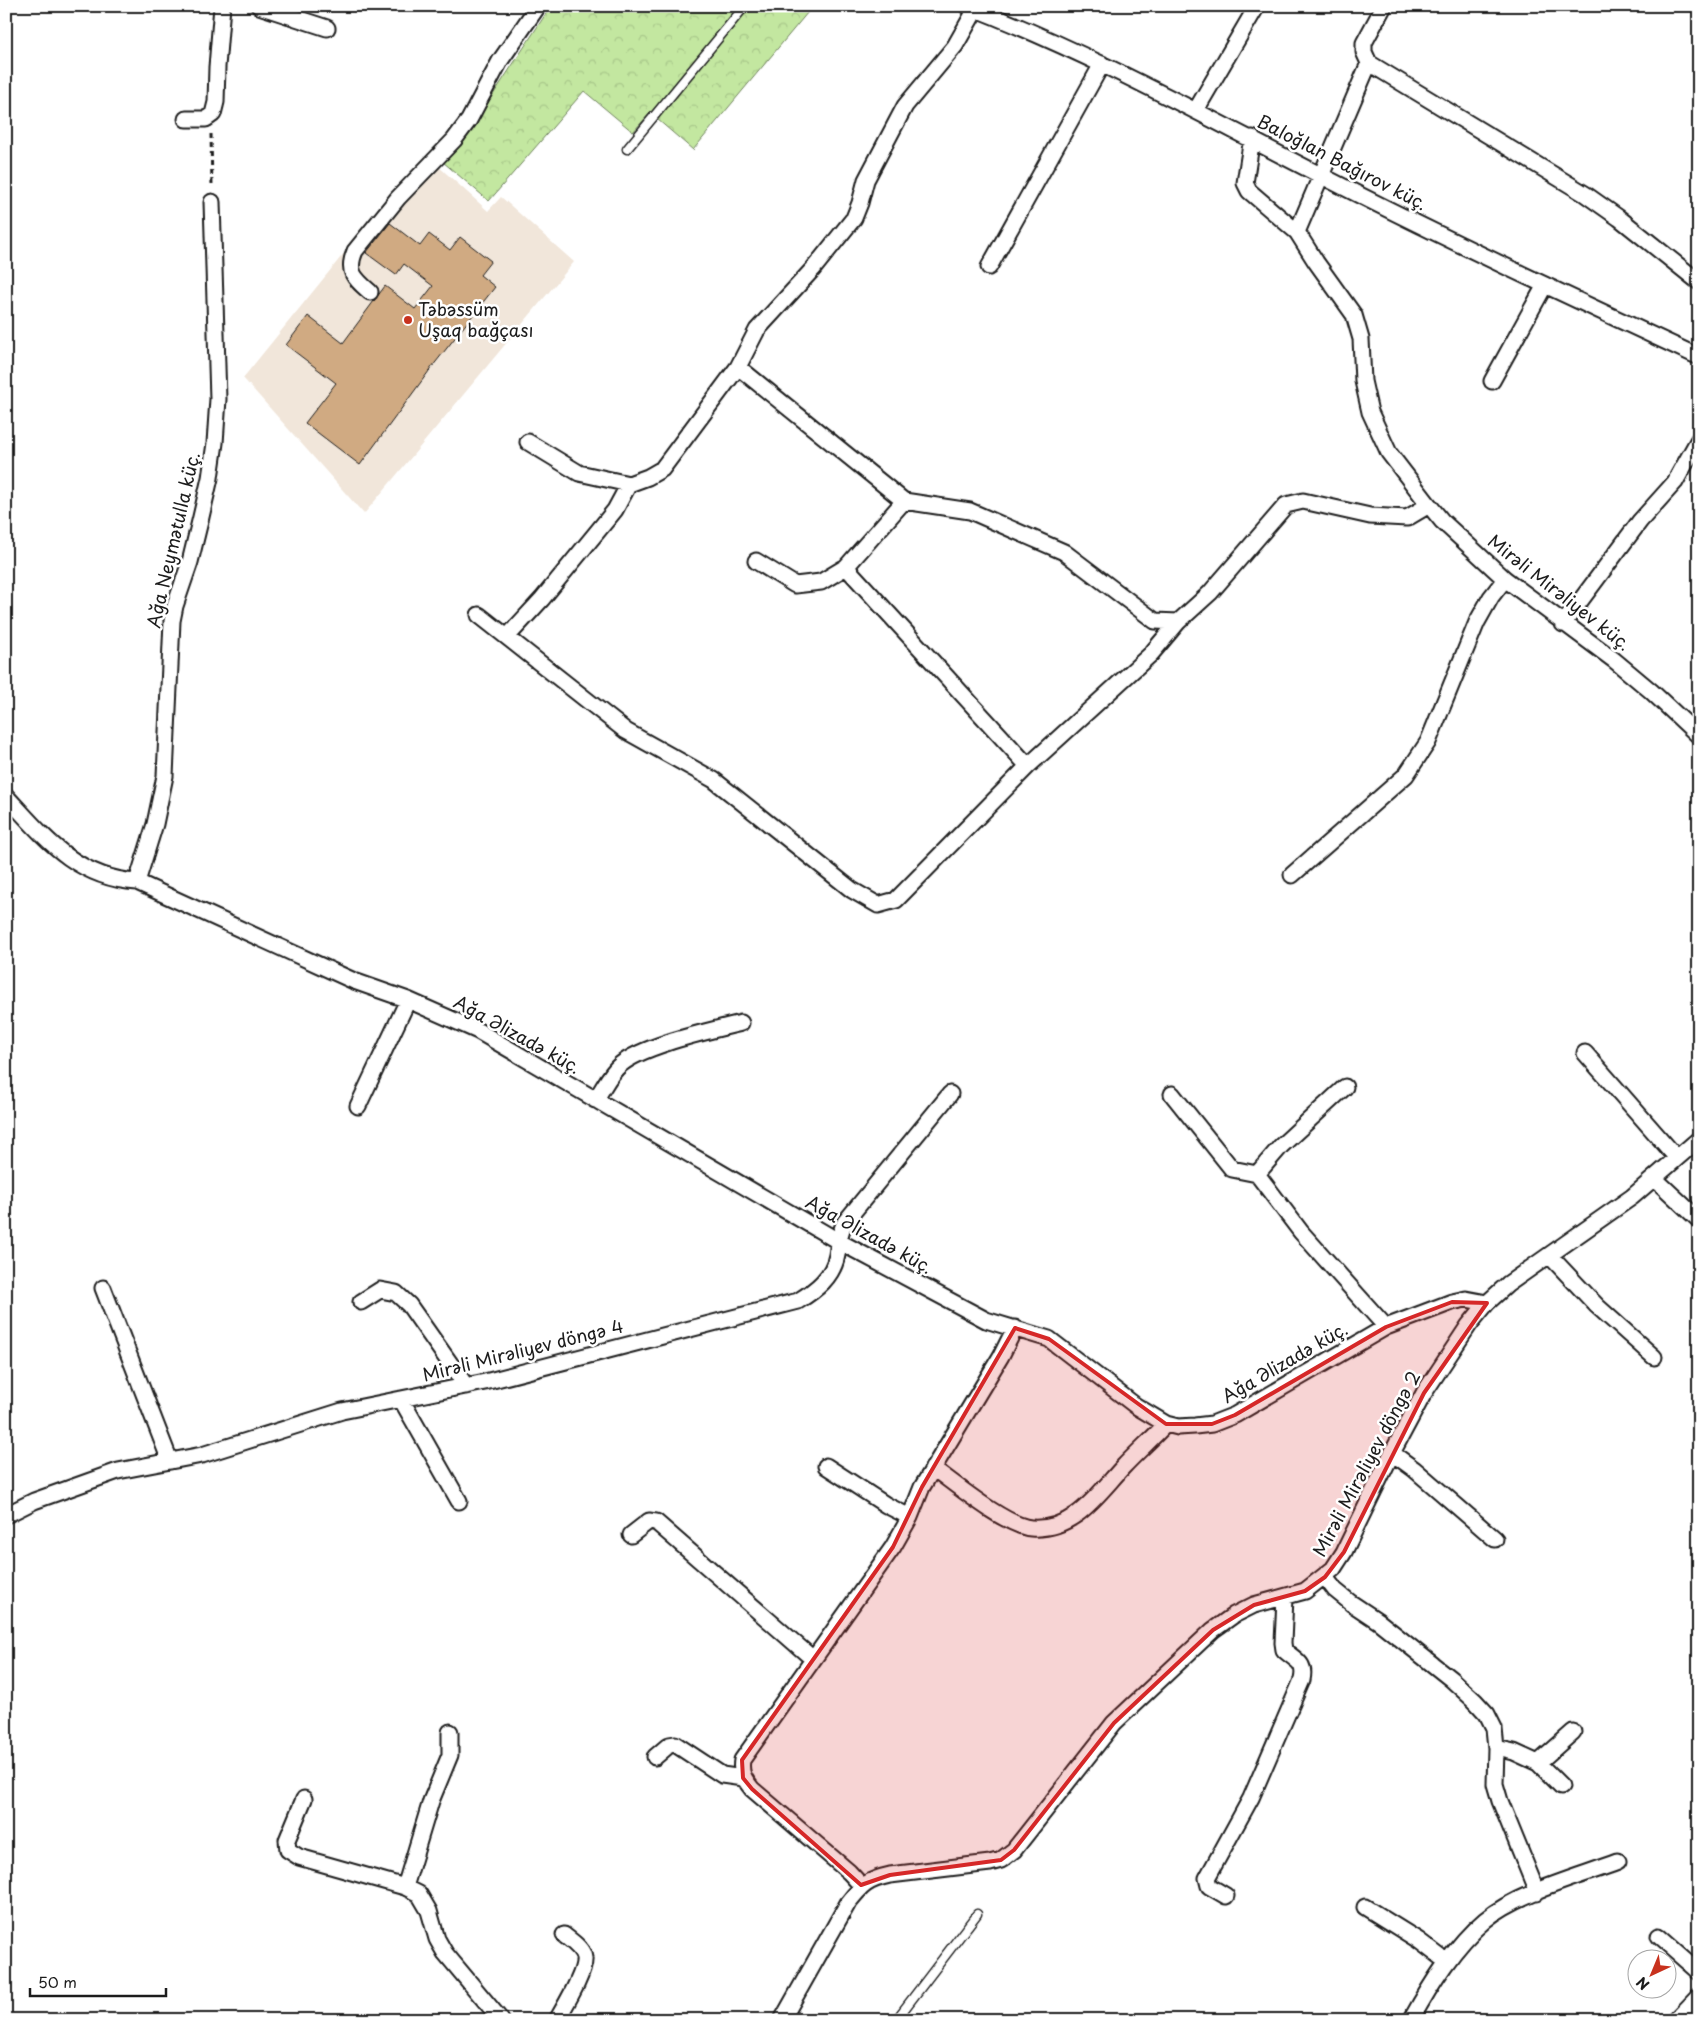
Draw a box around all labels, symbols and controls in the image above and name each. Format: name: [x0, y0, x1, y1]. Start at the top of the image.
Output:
street label: Baloğlan Bağırov küç.: [1253, 107, 1432, 216]
place label: Təbəssüm Uşaq bağçası: [418, 295, 533, 343]
marker: Təbəssüm Uşaq bağçası: [402, 314, 414, 326]
street label: Ağa Neymətulla küç.: [139, 449, 206, 630]
street label: Mirəli Mirəliyev küç.: [1483, 527, 1637, 656]
street label: Ağa Əlizadə küç.: [449, 988, 586, 1080]
street label: Ağa Əlizadə küç.: [801, 1188, 938, 1280]
street label: Mirəli Mirəliyev döngə 4: [419, 1312, 626, 1388]
street label: Ağa Əlizadə küç.: [1216, 1315, 1352, 1409]
street label: Mirəli Mirəliyev döngə 2: [1305, 1366, 1426, 1561]
north arrow: [1628, 1948, 1678, 1998]
scale bar: [30, 1966, 166, 1998]
text: 50 m: [38, 1970, 77, 1993]
text: N: [1631, 1972, 1654, 1995]

